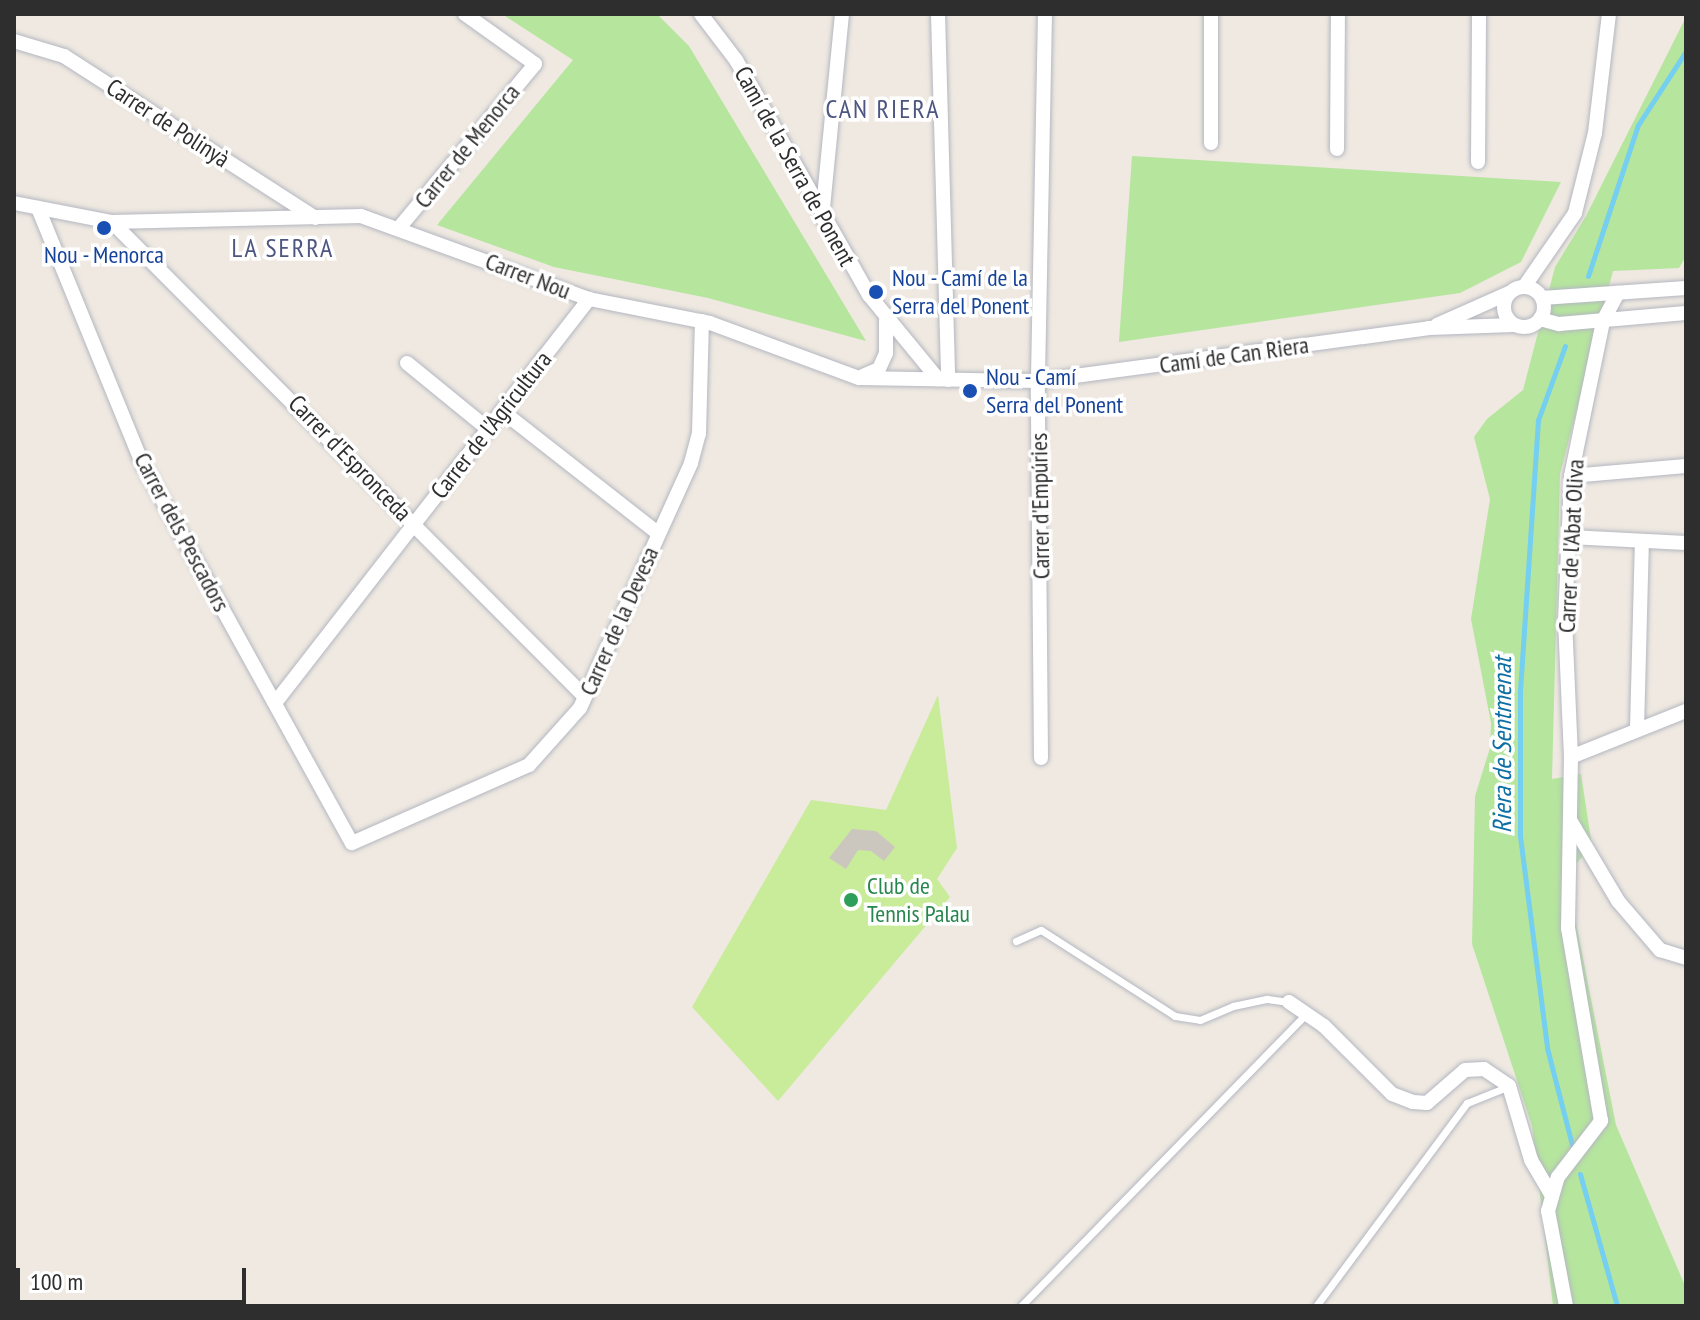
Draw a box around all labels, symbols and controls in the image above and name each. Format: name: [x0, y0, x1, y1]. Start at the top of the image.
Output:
street label: Camí de la Serra de Ponent: [728, 61, 862, 271]
street label: Carrer de Polinyà: [101, 73, 235, 173]
street label: Carrer de Menorca: [408, 78, 526, 214]
district label: CAN RIERA: [826, 93, 940, 125]
marker: Nou - Menorca: [95, 219, 113, 237]
district label: LA SERRA: [231, 232, 335, 264]
place label: Nou - Menorca: [43, 241, 165, 269]
street label: Carrer Nou: [481, 247, 575, 305]
place label: Nou - Camí de la Serra del Ponent: [892, 264, 1030, 320]
marker: Nou - Camí de la Serra del Ponent: [867, 283, 885, 301]
street label: Camí de Can Riera: [1158, 330, 1310, 380]
street label: Carrer de l'Agricultura: [425, 346, 557, 504]
place label: Nou - Camí Serra del Ponent: [986, 363, 1123, 419]
marker: Nou - Camí Serra del Ponent: [961, 382, 979, 400]
street label: Carrer d'Espronceda: [283, 389, 417, 527]
street label: Carrer d'Empúries: [1024, 433, 1056, 579]
street label: Carrer dels Pescadors: [128, 448, 236, 616]
street label: Carrer de l'Abat Oliva: [1552, 458, 1590, 634]
street label: Carrer de la Devesa: [573, 542, 665, 700]
water label: Riera de Sentmenat: [1486, 657, 1518, 833]
place label: Club de Tennis Palau: [867, 872, 970, 928]
marker: Club de Tennis Palau: [842, 891, 860, 909]
scale bar: [20, 1252, 250, 1302]
text: 100 m: [30, 1266, 83, 1297]

